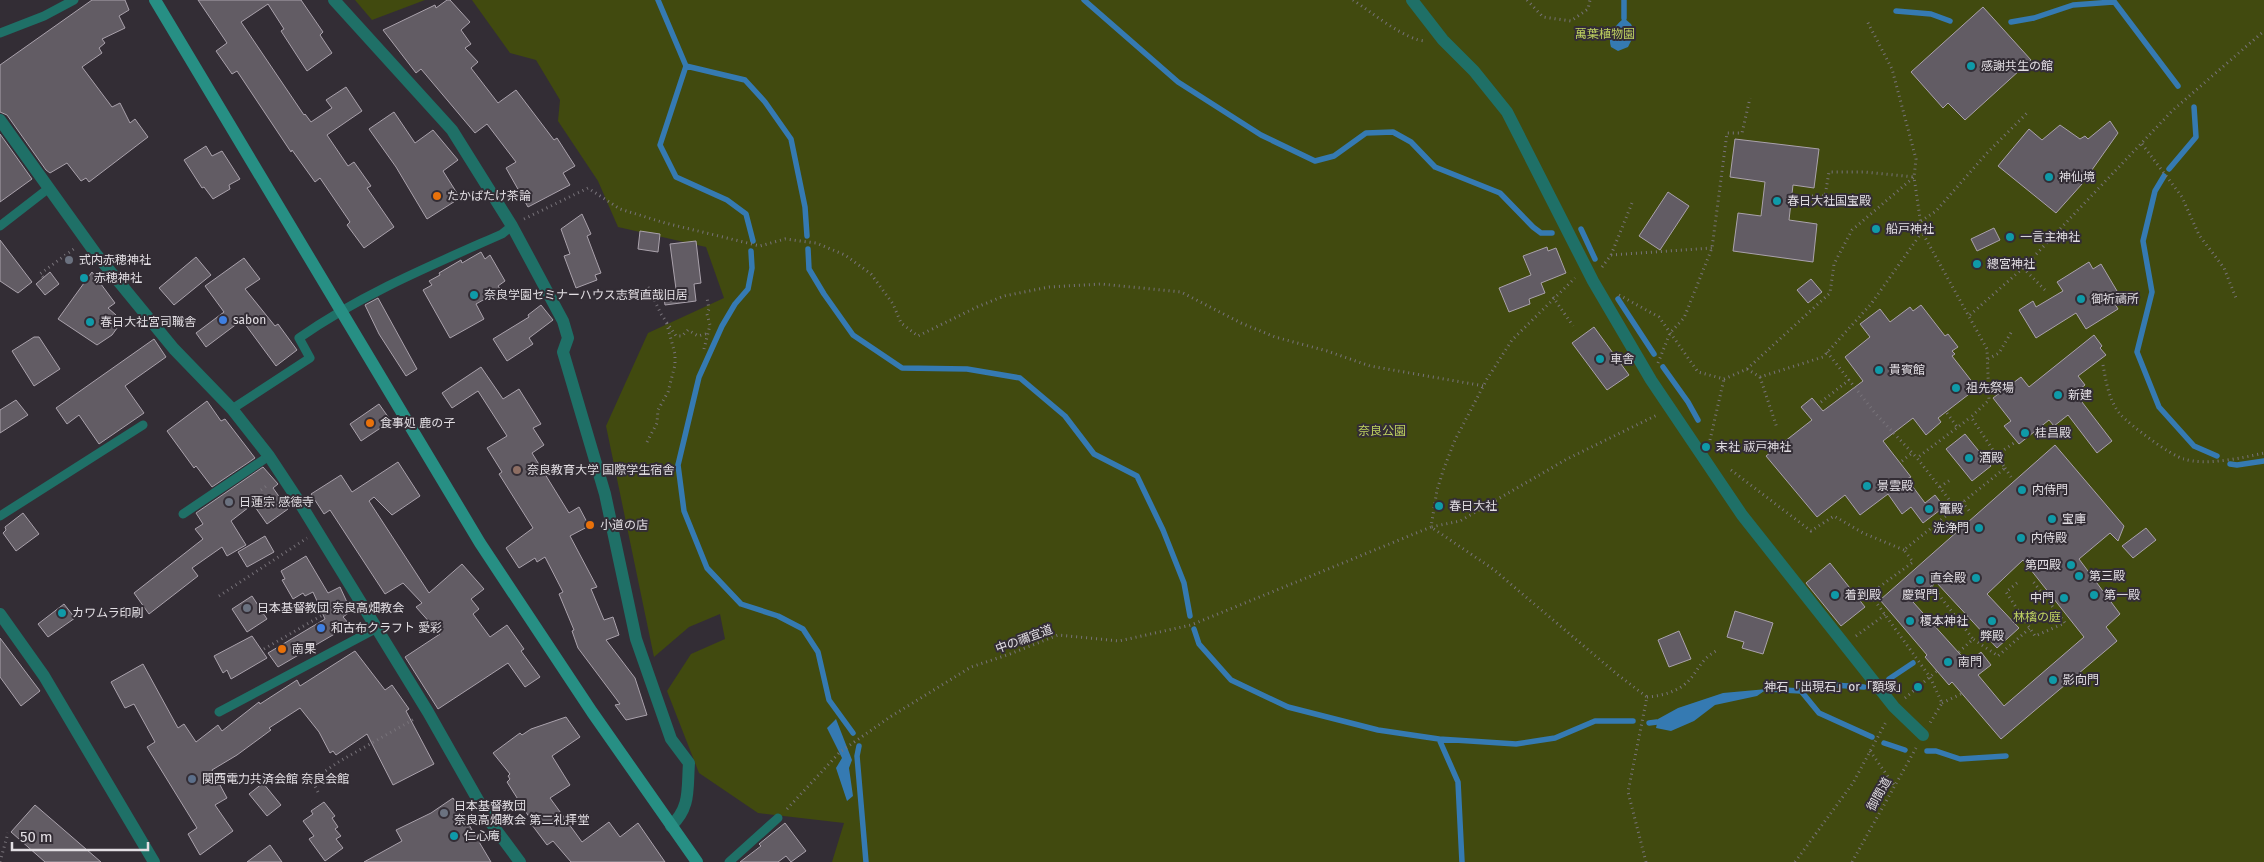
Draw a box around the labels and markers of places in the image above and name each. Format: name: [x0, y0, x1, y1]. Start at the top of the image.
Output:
place label: 感謝共生の館: [1981, 59, 2053, 73]
marker: 感謝共生の館: [1965, 60, 1977, 72]
place label: 神仙境: [2059, 170, 2095, 184]
marker: 神仙境: [2043, 171, 2055, 183]
place label: たかばたけ茶論: [447, 189, 531, 203]
marker: たかばたけ茶論: [431, 190, 443, 202]
place label: 春日大社国宝殿: [1787, 194, 1871, 208]
marker: 春日大社国宝殿: [1771, 195, 1783, 207]
place label: 船戸神社: [1886, 222, 1934, 236]
marker: 船戸神社: [1870, 223, 1882, 235]
place label: 一言主神社: [2020, 230, 2080, 244]
marker: 一言主神社: [2004, 231, 2016, 243]
place label: 式内赤穂神社: [79, 253, 151, 267]
marker: 式内赤穂神社: [63, 254, 75, 266]
place label: 總宮神社: [1987, 257, 2035, 271]
marker: 總宮神社: [1971, 258, 1983, 270]
place label: 赤穂神社: [94, 271, 142, 285]
marker: 赤穂神社: [78, 272, 90, 284]
place label: 奈良学園セミナーハウス志賀直哉旧居: [484, 288, 688, 302]
marker: 奈良学園セミナーハウス志賀直哉旧居: [468, 289, 480, 301]
place label: 御祈禱所: [2091, 292, 2139, 306]
marker: 御祈禱所: [2075, 293, 2087, 305]
place label: sabon: [233, 313, 266, 327]
marker: sabon: [217, 314, 229, 326]
place label: 春日大社宮司職舎: [100, 315, 196, 329]
marker: 春日大社宮司職舎: [84, 316, 96, 328]
place label: 車舎: [1610, 352, 1634, 366]
marker: 車舎: [1594, 353, 1606, 365]
place label: 貴賓館: [1889, 363, 1925, 377]
marker: 貴賓館: [1873, 364, 1885, 376]
place label: 祖先祭場: [1966, 381, 2014, 395]
marker: 祖先祭場: [1950, 382, 1962, 394]
place label: 新建: [2068, 388, 2092, 402]
marker: 新建: [2052, 389, 2064, 401]
place label: 食事処 鹿の子: [380, 416, 455, 430]
marker: 食事処 鹿の子: [364, 417, 376, 429]
place label: 桂昌殿: [2035, 426, 2071, 440]
marker: 桂昌殿: [2019, 427, 2031, 439]
place label: 末社 祓戸神社: [1716, 440, 1791, 454]
marker: 末社 祓戸神社: [1700, 441, 1712, 453]
place label: 酒殿: [1979, 451, 2003, 465]
marker: 酒殿: [1963, 452, 1975, 464]
place label: 奈良教育大学 国際学生宿舎: [527, 463, 674, 477]
marker: 奈良教育大学 国際学生宿舎: [511, 464, 523, 476]
place label: 景雲殿: [1877, 479, 1913, 493]
marker: 景雲殿: [1861, 480, 1873, 492]
place label: 内侍門: [2032, 483, 2068, 497]
marker: 内侍門: [2016, 484, 2028, 496]
place label: 日蓮宗 感徳寺: [239, 495, 314, 509]
marker: 日蓮宗 感徳寺: [223, 496, 235, 508]
place label: 春日大社: [1449, 499, 1497, 513]
marker: 春日大社: [1433, 500, 1445, 512]
place label: 竃殿: [1939, 502, 1963, 516]
marker: 竃殿: [1923, 503, 1935, 515]
place label: 宝庫: [2062, 512, 2086, 526]
marker: 宝庫: [2046, 513, 2058, 525]
place label: 小道の店: [600, 518, 648, 532]
marker: 小道の店: [584, 519, 596, 531]
place label: 洗浄門: [1933, 521, 1969, 535]
marker: 洗浄門: [1973, 522, 1985, 534]
place label: 内侍殿: [2031, 531, 2067, 545]
marker: 内侍殿: [2015, 532, 2027, 544]
place label: 第四殿: [2025, 558, 2061, 572]
marker: 第四殿: [2065, 559, 2077, 571]
place label: 第三殿: [2089, 569, 2125, 583]
marker: 第三殿: [2073, 570, 2085, 582]
place label: 直会殿: [1930, 571, 1966, 585]
marker: 直会殿: [1970, 572, 1982, 584]
marker: 慶賀門: [1914, 574, 1926, 586]
place label: 着到殿: [1845, 588, 1881, 602]
place label: 慶賀門: [1902, 588, 1938, 602]
place label: 第一殿: [2104, 588, 2140, 602]
marker: 着到殿: [1829, 589, 1841, 601]
marker: 第一殿: [2088, 589, 2100, 601]
place label: 中門: [2030, 591, 2054, 605]
marker: 中門: [2058, 592, 2070, 604]
place label: 日本基督教団 奈良高畑教会: [257, 601, 404, 615]
marker: 日本基督教団 奈良高畑教会: [241, 602, 253, 614]
place label: カワムラ印刷: [72, 606, 143, 620]
marker: カワムラ印刷: [56, 607, 68, 619]
place label: 榎本神社: [1920, 614, 1968, 628]
marker: 榎本神社: [1904, 615, 1916, 627]
marker: 弊殿: [1986, 615, 1998, 627]
place label: 和古布クラフト 愛彩: [331, 621, 442, 635]
marker: 和古布クラフト 愛彩: [315, 622, 327, 634]
place label: 弊殿: [1980, 629, 2004, 643]
place label: 南果: [292, 642, 316, 656]
marker: 南果: [276, 643, 288, 655]
place label: 南門: [1958, 655, 1982, 669]
marker: 南門: [1942, 656, 1954, 668]
place label: 影向門: [2063, 673, 2099, 687]
marker: 影向門: [2047, 674, 2059, 686]
place label: 神石「出現石」or「額塚」: [1764, 680, 1908, 694]
marker: 神石「出現石」or「額塚」: [1912, 681, 1924, 693]
place label: 関西電力共済会館 奈良会館: [202, 772, 349, 786]
marker: 関西電力共済会館 奈良会館: [186, 773, 198, 785]
place label: 日本基督教団 奈良高畑教会 第二礼拝堂: [454, 799, 589, 827]
marker: 日本基督教団 奈良高畑教会 第二礼拝堂: [438, 807, 450, 819]
place label: 仁心庵: [464, 829, 500, 843]
marker: 仁心庵: [448, 830, 460, 842]

